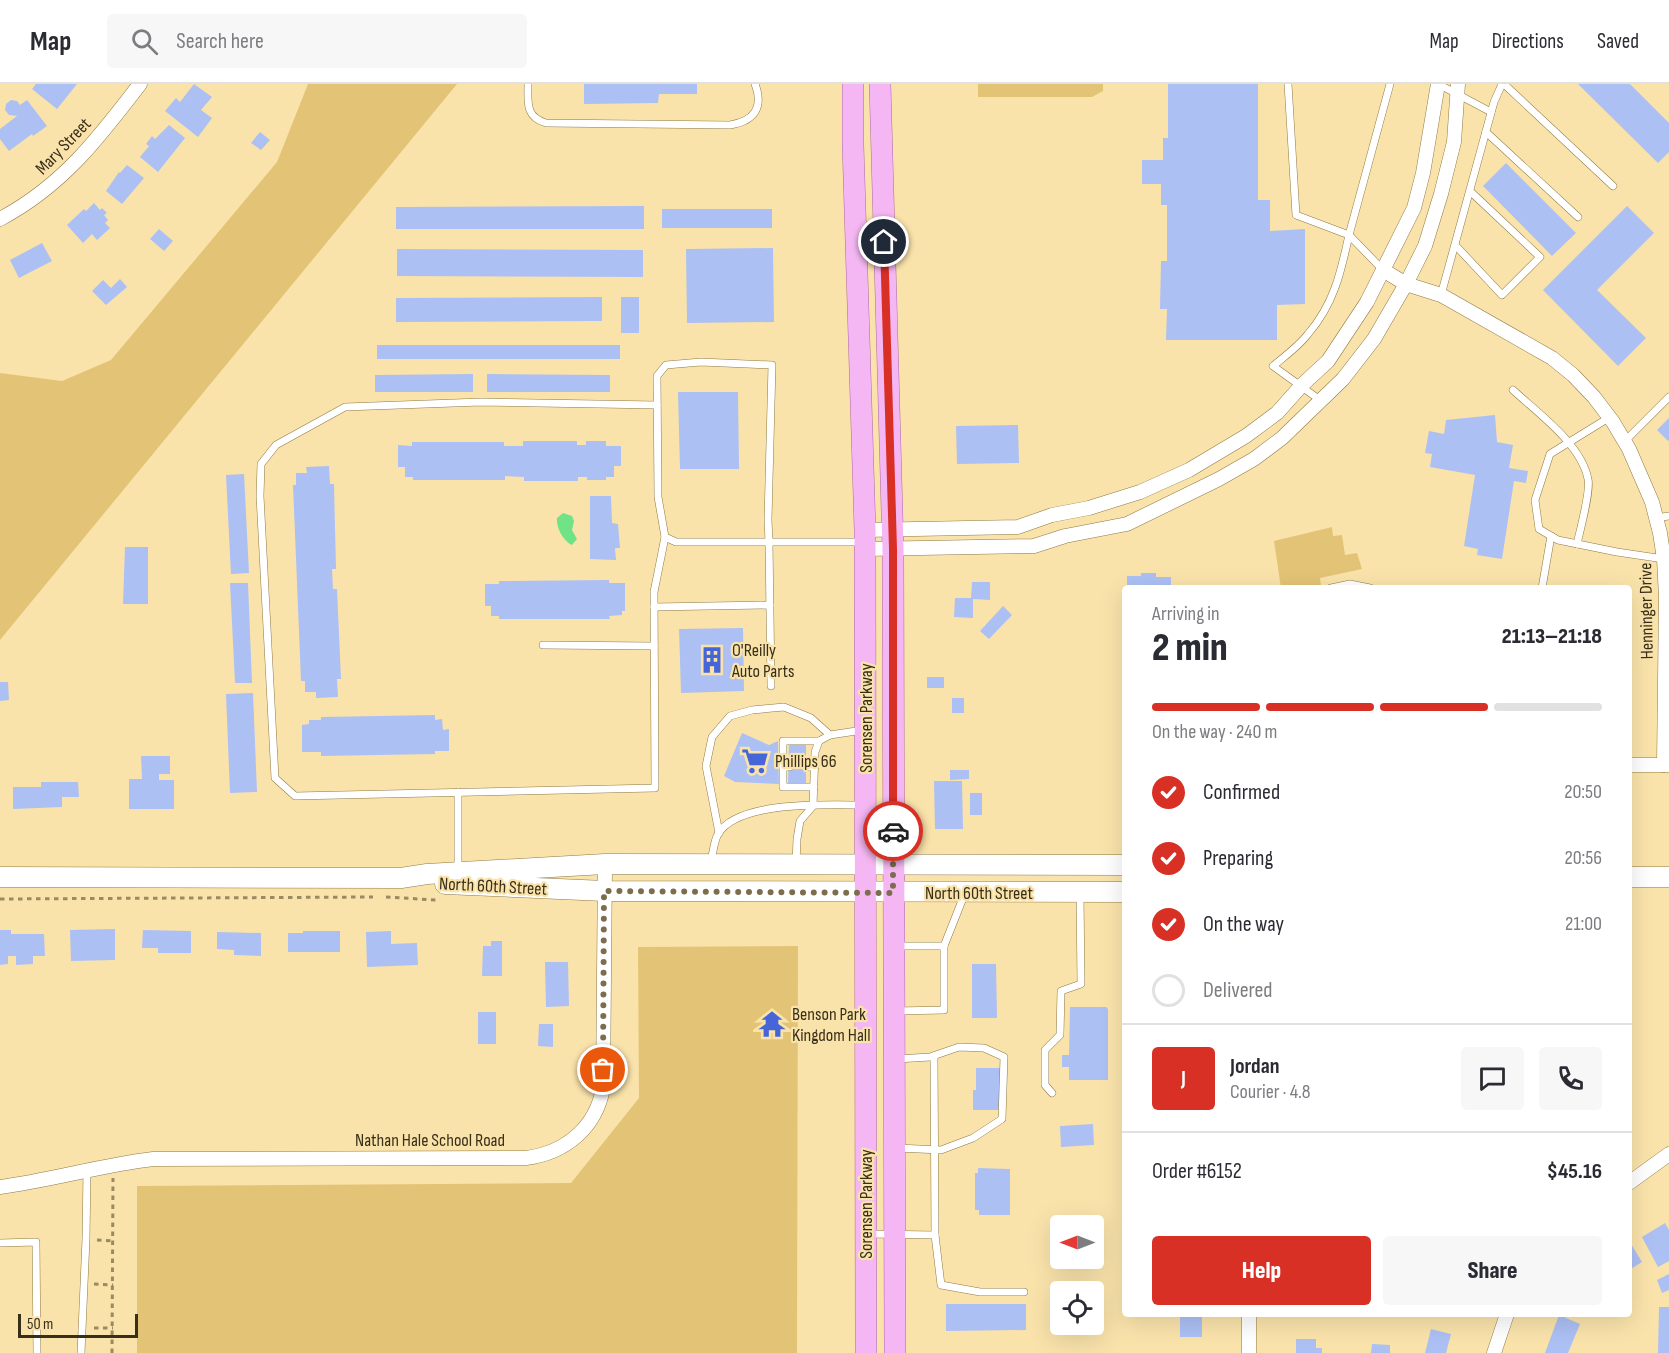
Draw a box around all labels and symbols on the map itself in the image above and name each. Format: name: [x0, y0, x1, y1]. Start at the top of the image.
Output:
street label: Mary Street: [31, 113, 96, 179]
pin: [858, 216, 909, 267]
street label: Henninger Drive: [1635, 562, 1658, 659]
place label: O'Reilly Auto Parts: [731, 640, 794, 682]
building icon: O'Reilly Auto Parts: [697, 645, 727, 675]
street label: Sorensen Parkway: [856, 663, 877, 773]
supermarket icon: Phillips 66: [740, 746, 770, 776]
place label: Phillips 66: [775, 751, 837, 772]
courier: [863, 801, 923, 861]
street label: North 60th Street: [438, 873, 548, 900]
street label: North 60th Street: [925, 883, 1034, 904]
place label: Benson Park Kingdom Hall: [792, 1004, 871, 1046]
temple icon: Benson Park Kingdom Hall: [757, 1009, 787, 1039]
pin: [577, 1044, 628, 1095]
street label: Nathan Hale School Road: [355, 1130, 505, 1151]
street label: Sorensen Parkway: [856, 1149, 877, 1259]
north arrow: [1050, 1215, 1104, 1269]
scale bar: [18, 1311, 138, 1338]

